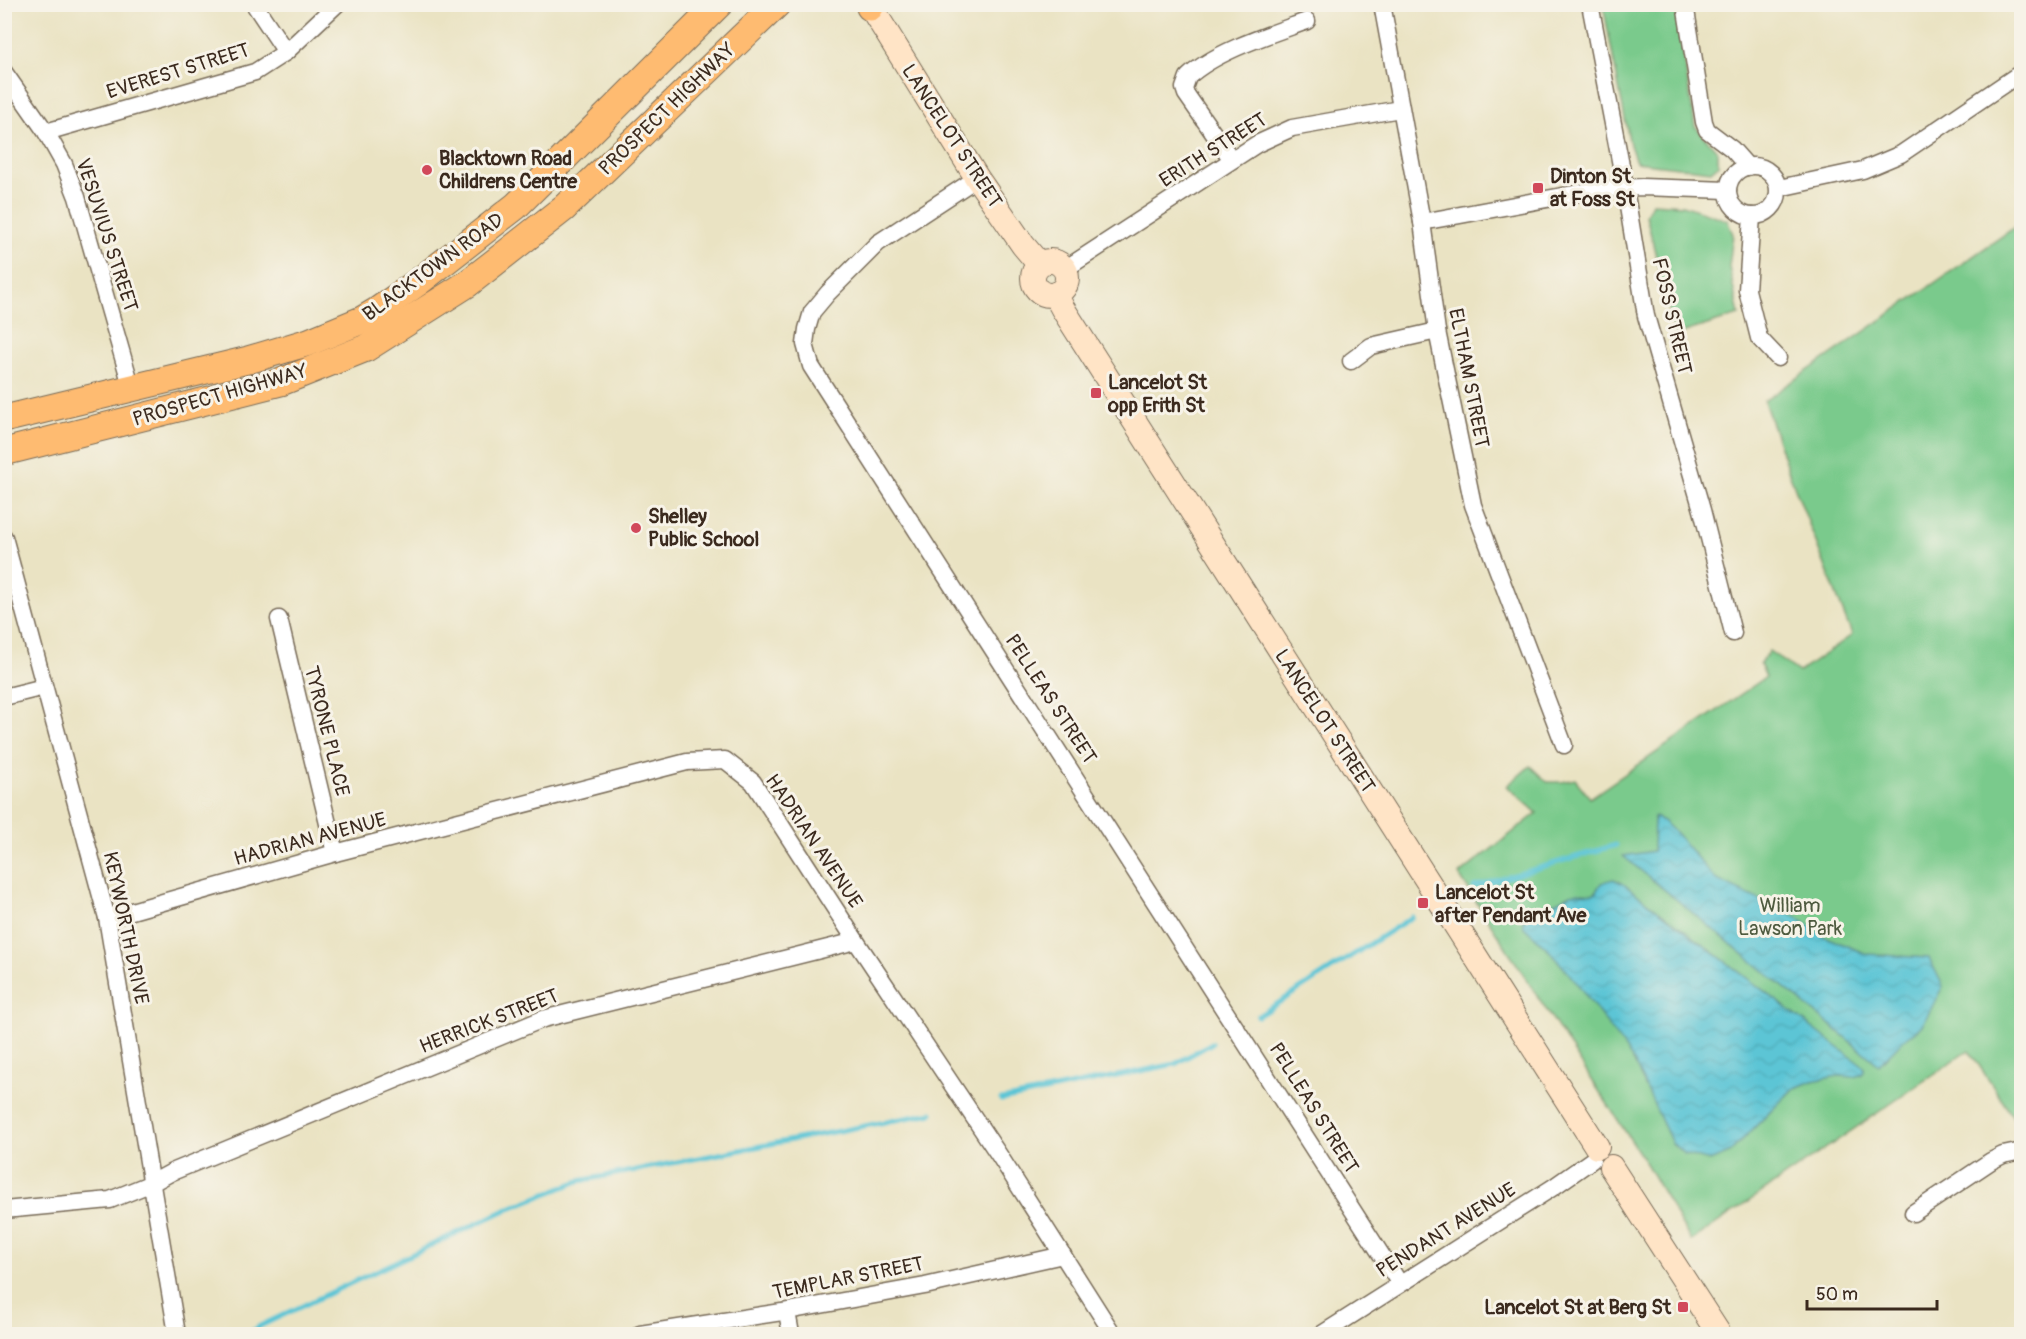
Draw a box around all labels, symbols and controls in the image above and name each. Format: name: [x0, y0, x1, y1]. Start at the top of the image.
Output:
street label: EVEREST STREET: [104, 37, 252, 105]
street label: PROSPECT HIGHWAY: [593, 37, 741, 181]
street label: LANCELOT STREET: [896, 60, 1008, 212]
street label: ERITH STREET: [1155, 107, 1271, 193]
place label: Blacktown Road Childrens Centre: [439, 146, 578, 194]
street label: VESUVIUS STREET: [70, 155, 144, 315]
marker: Blacktown Road Childrens Centre: [420, 163, 434, 177]
place label: Dinton St at Foss St: [1550, 164, 1636, 212]
marker: Dinton St at Foss St: [1531, 181, 1545, 195]
street label: BLACKTOWN ROAD: [357, 207, 509, 327]
street label: FOSS STREET: [1646, 255, 1698, 377]
street label: ELTHAM STREET: [1443, 306, 1495, 450]
street label: PROSPECT HIGHWAY: [130, 358, 311, 432]
place label: Lancelot St opp Erith St: [1107, 370, 1208, 418]
marker: Lancelot St opp Erith St: [1089, 386, 1103, 400]
place label: Shelley Public School: [648, 504, 759, 552]
marker: Shelley Public School: [629, 521, 643, 535]
street label: PELLEAS STREET: [1000, 629, 1102, 769]
street label: LANCELOT STREET: [1269, 645, 1381, 797]
street label: TYRONE PLACE: [299, 663, 355, 799]
street label: HADRIAN AVENUE: [760, 769, 868, 913]
street label: HADRIAN AVENUE: [231, 807, 389, 871]
street label: KEYWORTH DRIVE: [98, 849, 154, 1007]
place label: Lancelot St after Pendant Ave: [1435, 880, 1587, 928]
park label: William Lawson Park: [1738, 893, 1843, 941]
marker: Lancelot St after Pendant Ave: [1416, 896, 1430, 910]
street label: HERRICK STREET: [416, 983, 562, 1059]
street label: PELLEAS STREET: [1264, 1038, 1364, 1178]
street label: PENDANT AVENUE: [1371, 1177, 1521, 1283]
street label: TEMPLAR STREET: [770, 1251, 926, 1305]
scale bar: [1807, 1273, 1938, 1311]
text: 50 m: [1816, 1283, 1858, 1306]
place label: Lancelot St at Berg St: [1484, 1295, 1672, 1320]
marker: Lancelot St at Berg St: [1676, 1300, 1690, 1314]

